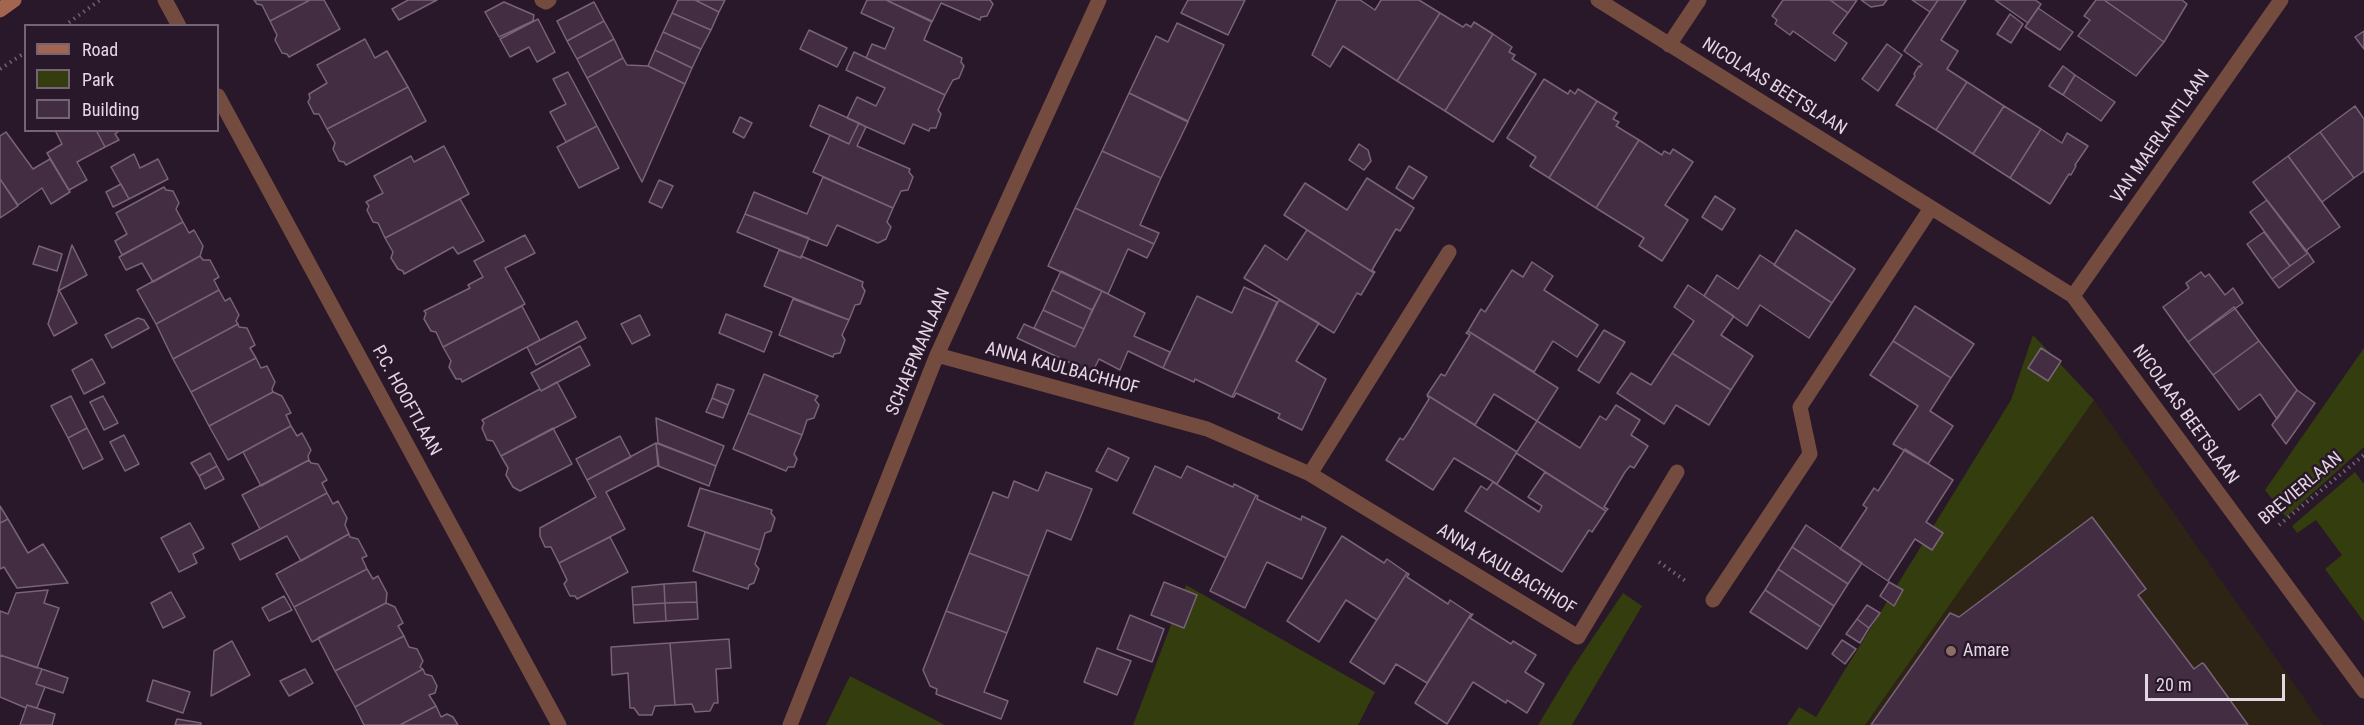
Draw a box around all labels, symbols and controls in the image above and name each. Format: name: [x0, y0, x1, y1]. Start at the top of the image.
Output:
legend: [24, 24, 219, 132]
street label: NICOLAAS BEETSLAAN: [1698, 34, 1850, 140]
text: Road: [82, 39, 118, 60]
street label: VAN MAERLANTLAAN: [2107, 66, 2215, 208]
text: Park: [82, 69, 114, 90]
text: Building: [82, 99, 139, 120]
street label: SCHAEPMANLAAN: [882, 285, 956, 419]
street label: ANNA KAULBACHHOF: [983, 338, 1141, 400]
street label: NICOLAAS BEETSLAAN: [2127, 341, 2243, 489]
street label: P.C. HOOFTLAAN: [367, 342, 445, 460]
street label: BREVIERLAAN: [2255, 448, 2347, 530]
street label: ANNA KAULBACHHOF: [1433, 520, 1579, 620]
place label: Amare: [1963, 640, 2009, 662]
marker: Amare: [1944, 644, 1958, 658]
scale bar: [2148, 662, 2288, 700]
text: 20 m: [2156, 674, 2191, 695]

